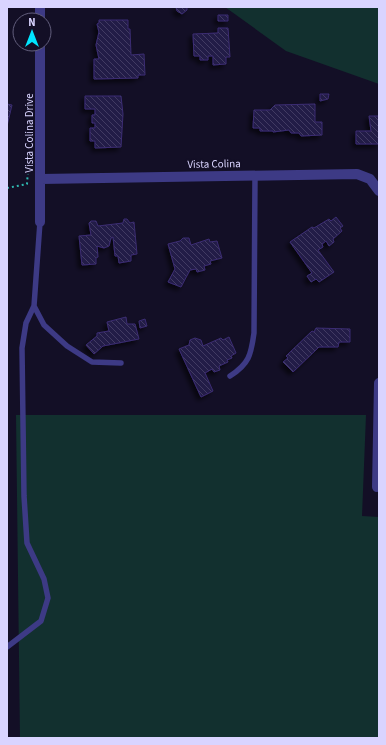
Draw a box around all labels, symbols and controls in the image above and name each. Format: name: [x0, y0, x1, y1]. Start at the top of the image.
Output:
north arrow: [12, 12, 52, 52]
text: N: [28, 15, 36, 30]
street label: Vista Colina Drive: [22, 93, 37, 173]
street label: Vista Colina: [187, 156, 241, 172]

